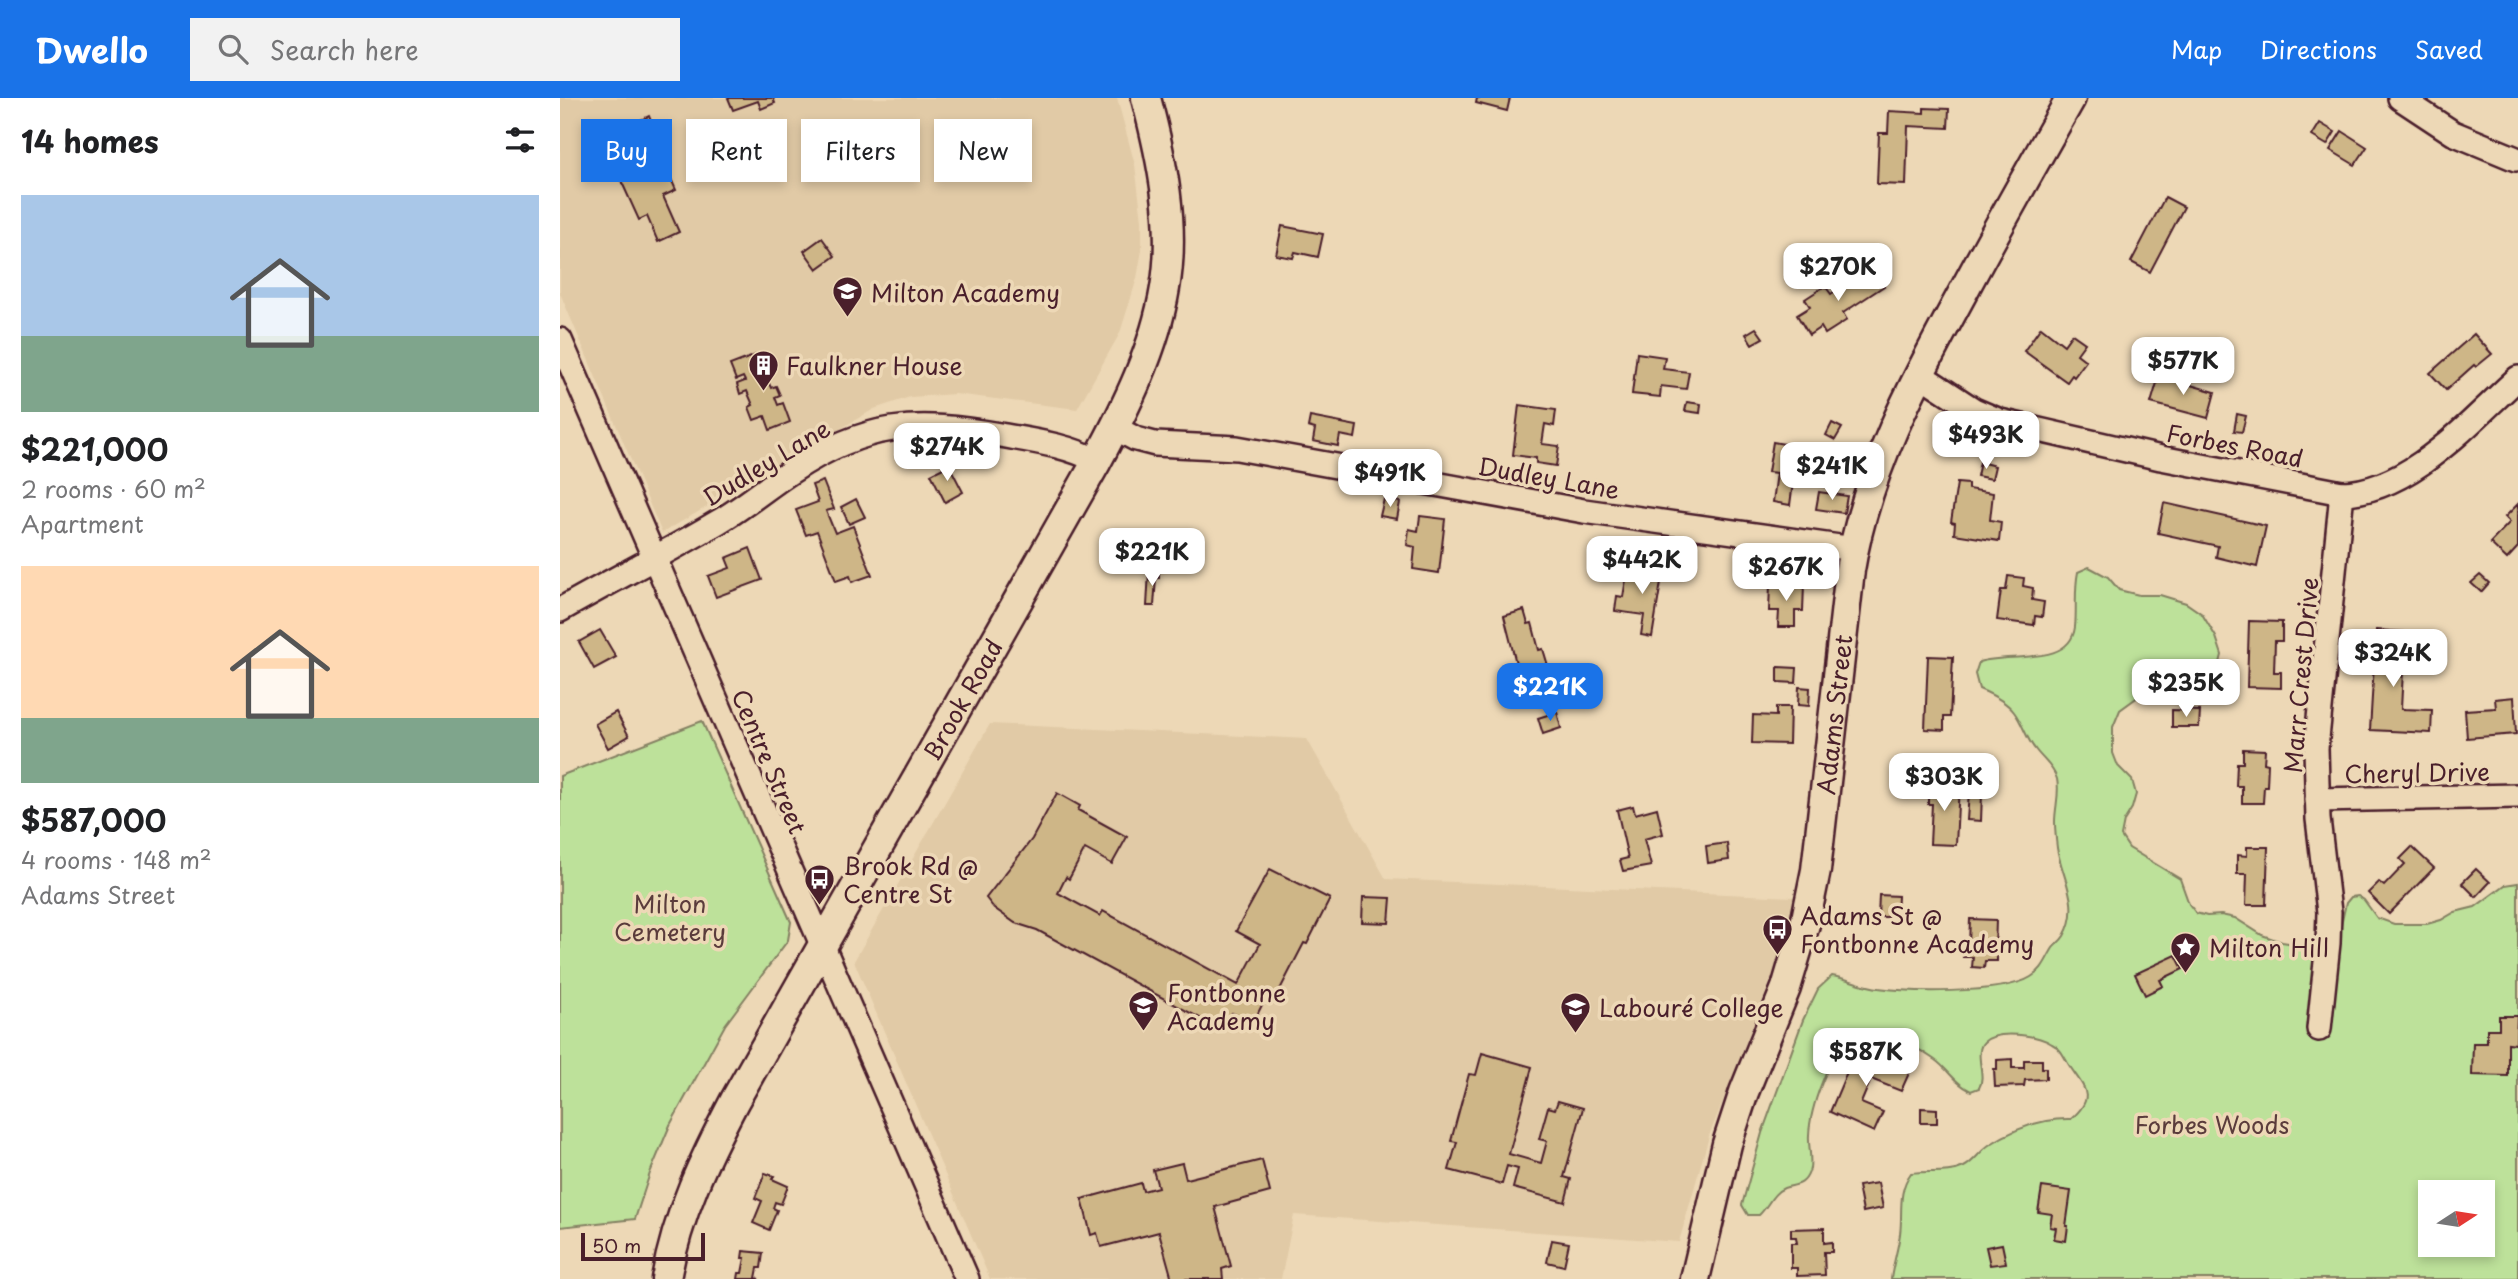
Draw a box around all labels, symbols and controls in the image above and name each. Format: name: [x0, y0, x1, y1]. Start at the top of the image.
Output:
search box: [190, 18, 680, 81]
text: Dwello: [35, 24, 148, 74]
icon: search: [214, 30, 252, 68]
text: Search here: [270, 30, 419, 69]
text: Map: [2171, 31, 2222, 67]
text: Directions: [2260, 31, 2377, 67]
text: Saved: [2415, 31, 2483, 67]
text: 14 homes: [21, 118, 159, 163]
chip: Buy: [581, 119, 672, 182]
chip: Rent: [686, 119, 787, 182]
chip: Filters: [801, 119, 920, 182]
chip: New: [934, 119, 1032, 182]
icon: filters: [501, 121, 539, 159]
icon: home: [217, 240, 343, 366]
pin: $270K: [1789, 244, 1887, 303]
text: $270K: [1799, 248, 1877, 283]
place label: Milton Academy: [871, 274, 1060, 310]
school or university icon: Milton Academy: [831, 275, 865, 319]
pin: $577K: [2134, 338, 2232, 397]
text: $577K: [2147, 342, 2219, 377]
place label: Faulkner House: [786, 347, 963, 383]
building icon: Faulkner House: [746, 348, 780, 392]
street label: Dudley Lane: [695, 410, 837, 514]
pin: $493K: [1937, 412, 2035, 471]
street label: Forbes Road: [2164, 414, 2306, 476]
text: $493K: [1948, 416, 2024, 451]
pin: $274K: [898, 424, 996, 483]
text: $221,000: [21, 426, 168, 471]
text: $274K: [910, 428, 984, 463]
pin: $241K: [1783, 442, 1881, 502]
street label: Dudley Lane: [1475, 447, 1623, 507]
text: $241K: [1796, 447, 1868, 482]
pin: $491K: [1341, 450, 1439, 509]
text: $491K: [1354, 454, 1426, 489]
text: 2 rooms · 60 m²: [21, 471, 206, 506]
text: Apartment: [21, 506, 144, 541]
pin: $221K: [1103, 528, 1201, 588]
text: $221K: [1115, 533, 1189, 568]
pin: $442K: [1593, 536, 1691, 596]
text: $442K: [1602, 541, 1682, 576]
pin: $267K: [1737, 544, 1835, 603]
text: $267K: [1748, 548, 1824, 583]
street label: Marr Crest Drive: [2274, 576, 2326, 774]
icon: home: [217, 611, 343, 737]
pin: $324K: [2344, 630, 2442, 689]
street label: Brook Road: [913, 632, 1011, 767]
street label: Adams Street: [1807, 632, 1861, 796]
text: $324K: [2354, 634, 2432, 669]
pin: $235K: [2137, 660, 2235, 719]
pin: $221K: [1501, 664, 1599, 723]
text: $235K: [2148, 664, 2224, 699]
text: $221K: [1513, 668, 1587, 703]
street label: Centre Street: [723, 683, 817, 839]
street label: Cheryl Drive: [2344, 753, 2490, 791]
pin: $303K: [1895, 754, 1993, 813]
text: $303K: [1905, 758, 1983, 793]
text: $587,000: [21, 797, 166, 842]
text: 4 rooms · 148 m²: [21, 842, 212, 877]
place label: Brook Rd @ Centre St: [843, 847, 978, 911]
bus stop icon: Brook Rd @ Centre St: [803, 862, 837, 906]
text: Adams Street: [21, 877, 175, 912]
park label: Milton Cemetery: [614, 885, 726, 949]
place label: Adams St @ Fontbonne Academy: [1800, 897, 2034, 961]
bus stop icon: Adams St @ Fontbonne Academy: [1760, 912, 1794, 956]
place label: Milton Hill: [2209, 929, 2329, 965]
place icon: Milton Hill: [2169, 930, 2203, 974]
place label: Fontbonne Academy: [1167, 974, 1286, 1038]
school or university icon: Fontbonne Academy: [1127, 989, 1161, 1033]
place label: Labouré College: [1599, 989, 1784, 1025]
school or university icon: Labouré College: [1559, 990, 1593, 1034]
pin: $587K: [1817, 1028, 1915, 1088]
text: $587K: [1829, 1033, 1903, 1068]
park label: Forbes Woods: [2135, 1106, 2290, 1142]
north arrow: [2418, 1180, 2496, 1256]
map controls: [2418, 1180, 2495, 1257]
scale bar: [581, 1230, 705, 1262]
text: 50 m: [592, 1231, 641, 1259]

